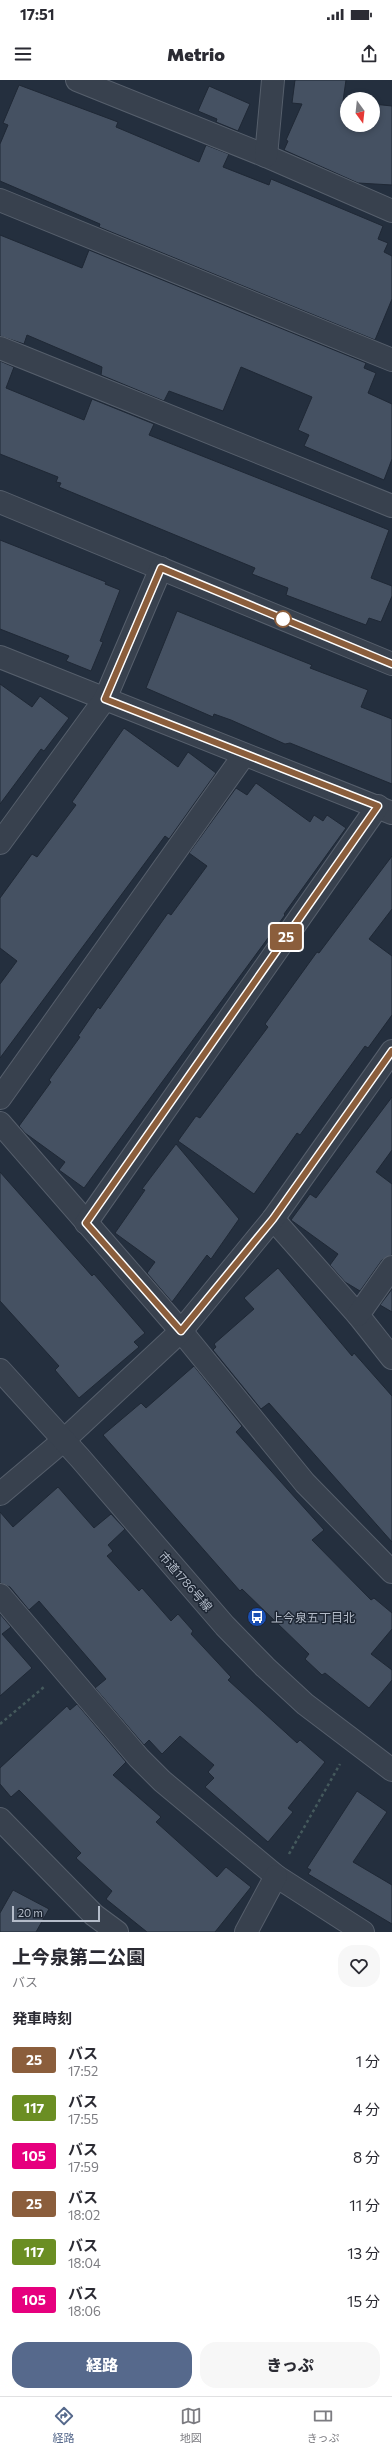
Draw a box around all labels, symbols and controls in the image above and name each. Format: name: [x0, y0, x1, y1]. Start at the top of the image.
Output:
text: 17:51: [20, 5, 55, 23]
icon: menu: [12, 43, 34, 65]
text: Metrio: [167, 43, 225, 65]
icon: share: [358, 43, 380, 65]
north arrow: [340, 92, 380, 132]
map controls: [340, 92, 380, 132]
unlabelled marker: [274, 610, 292, 628]
line badge: 25: [268, 924, 304, 950]
text: 25: [278, 928, 294, 945]
street label: 市道1786号線: [156, 1548, 216, 1614]
bus stop icon: 上今泉五丁目北: [246, 1606, 268, 1628]
place label: 上今泉五丁目北: [271, 1610, 355, 1624]
scale bar: [12, 1904, 100, 1923]
text: 20 m: [18, 1906, 43, 1919]
text: 上今泉第二公園: [12, 1945, 145, 1968]
button: heart: [338, 1945, 380, 1987]
text: バス: [12, 1974, 38, 1990]
text: 発車時刻: [12, 2009, 72, 2027]
text: バス: [68, 2044, 98, 2062]
text: 25: [26, 2051, 42, 2068]
text: 1 分: [356, 2052, 380, 2070]
text: 17:52: [68, 2063, 98, 2079]
text: バス: [68, 2092, 98, 2110]
text: 117: [24, 2099, 44, 2116]
text: 4 分: [353, 2100, 380, 2118]
text: 17:55: [68, 2111, 98, 2127]
text: バス: [68, 2140, 98, 2158]
text: 105: [22, 2147, 46, 2164]
text: 8 分: [353, 2148, 380, 2166]
text: 17:59: [68, 2159, 99, 2175]
text: バス: [68, 2188, 98, 2206]
text: 25: [26, 2195, 42, 2212]
text: 11 分: [349, 2196, 380, 2214]
text: 18:02: [68, 2207, 100, 2223]
text: バス: [68, 2236, 98, 2254]
text: 117: [24, 2243, 44, 2260]
text: 13 分: [347, 2244, 380, 2262]
text: 18:04: [68, 2255, 101, 2271]
text: バス: [68, 2284, 98, 2302]
text: 105: [22, 2291, 46, 2308]
text: 15 分: [347, 2292, 380, 2310]
text: 18:06: [68, 2303, 101, 2319]
button: 経路: [12, 2342, 192, 2388]
button: きっぷ: [200, 2342, 380, 2388]
tab: 経路: [53, 2405, 75, 2445]
tab: 地図: [180, 2405, 202, 2445]
tab: きっぷ: [307, 2405, 339, 2445]

